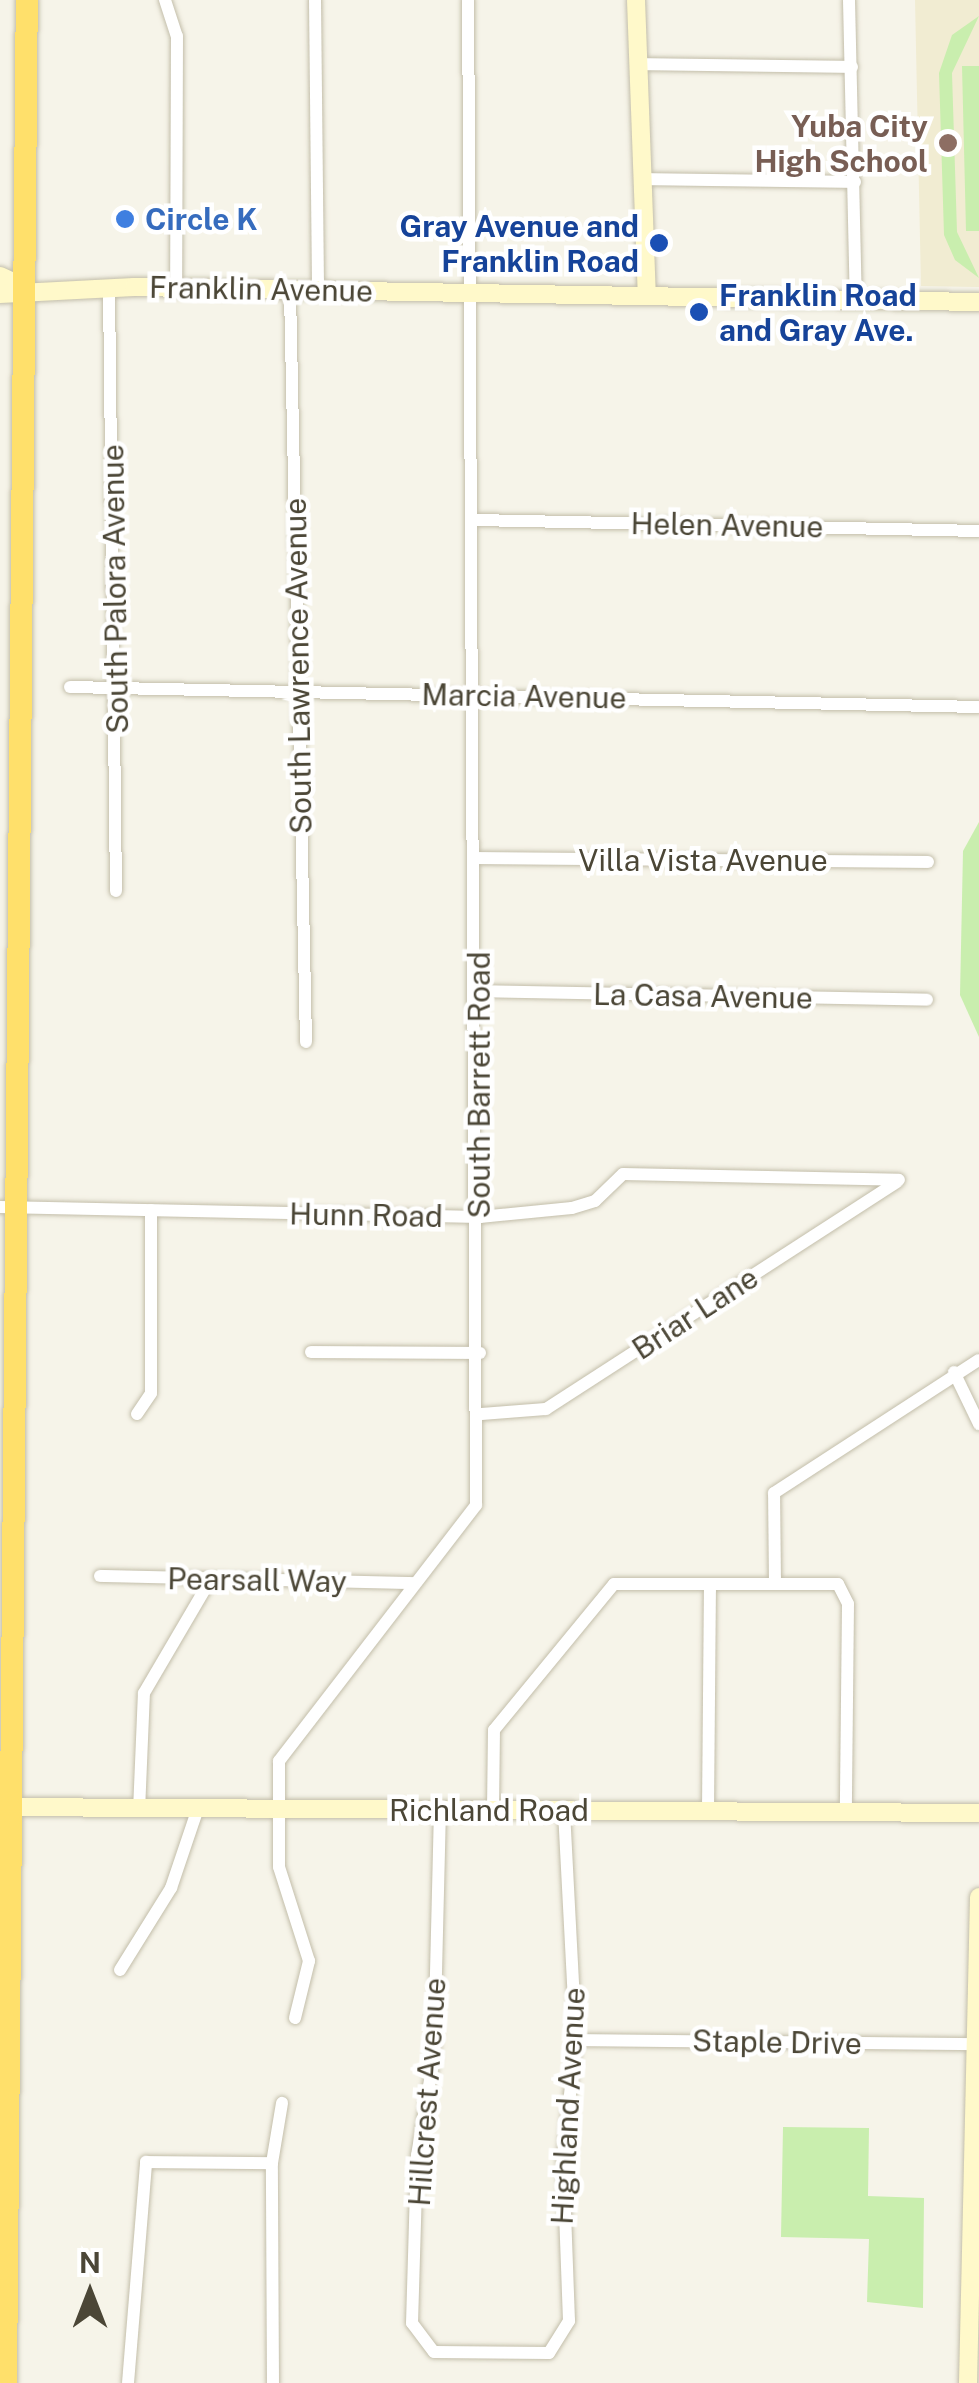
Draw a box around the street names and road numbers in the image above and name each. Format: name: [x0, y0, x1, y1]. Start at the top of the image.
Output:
street label: Franklin Avenue: [149, 269, 373, 309]
street label: South Palora Avenue: [94, 444, 136, 734]
street label: South Lawrence Avenue: [277, 498, 319, 834]
street label: Helen Avenue: [630, 505, 824, 545]
street label: Marcia Avenue: [421, 676, 627, 716]
street label: Villa Vista Avenue: [578, 842, 828, 878]
street label: South Barrett Road: [461, 951, 497, 1219]
street label: La Casa Avenue: [593, 976, 813, 1016]
street label: Hunn Road: [289, 1196, 443, 1234]
street label: Briar Lane: [625, 1259, 765, 1367]
street label: Pearsall Way: [167, 1560, 347, 1600]
street label: Richland Road: [389, 1792, 589, 1828]
street label: Hillcrest Avenue: [401, 1977, 453, 2207]
street label: Highland Avenue: [544, 1987, 592, 2225]
street label: Staple Drive: [692, 2023, 862, 2061]

